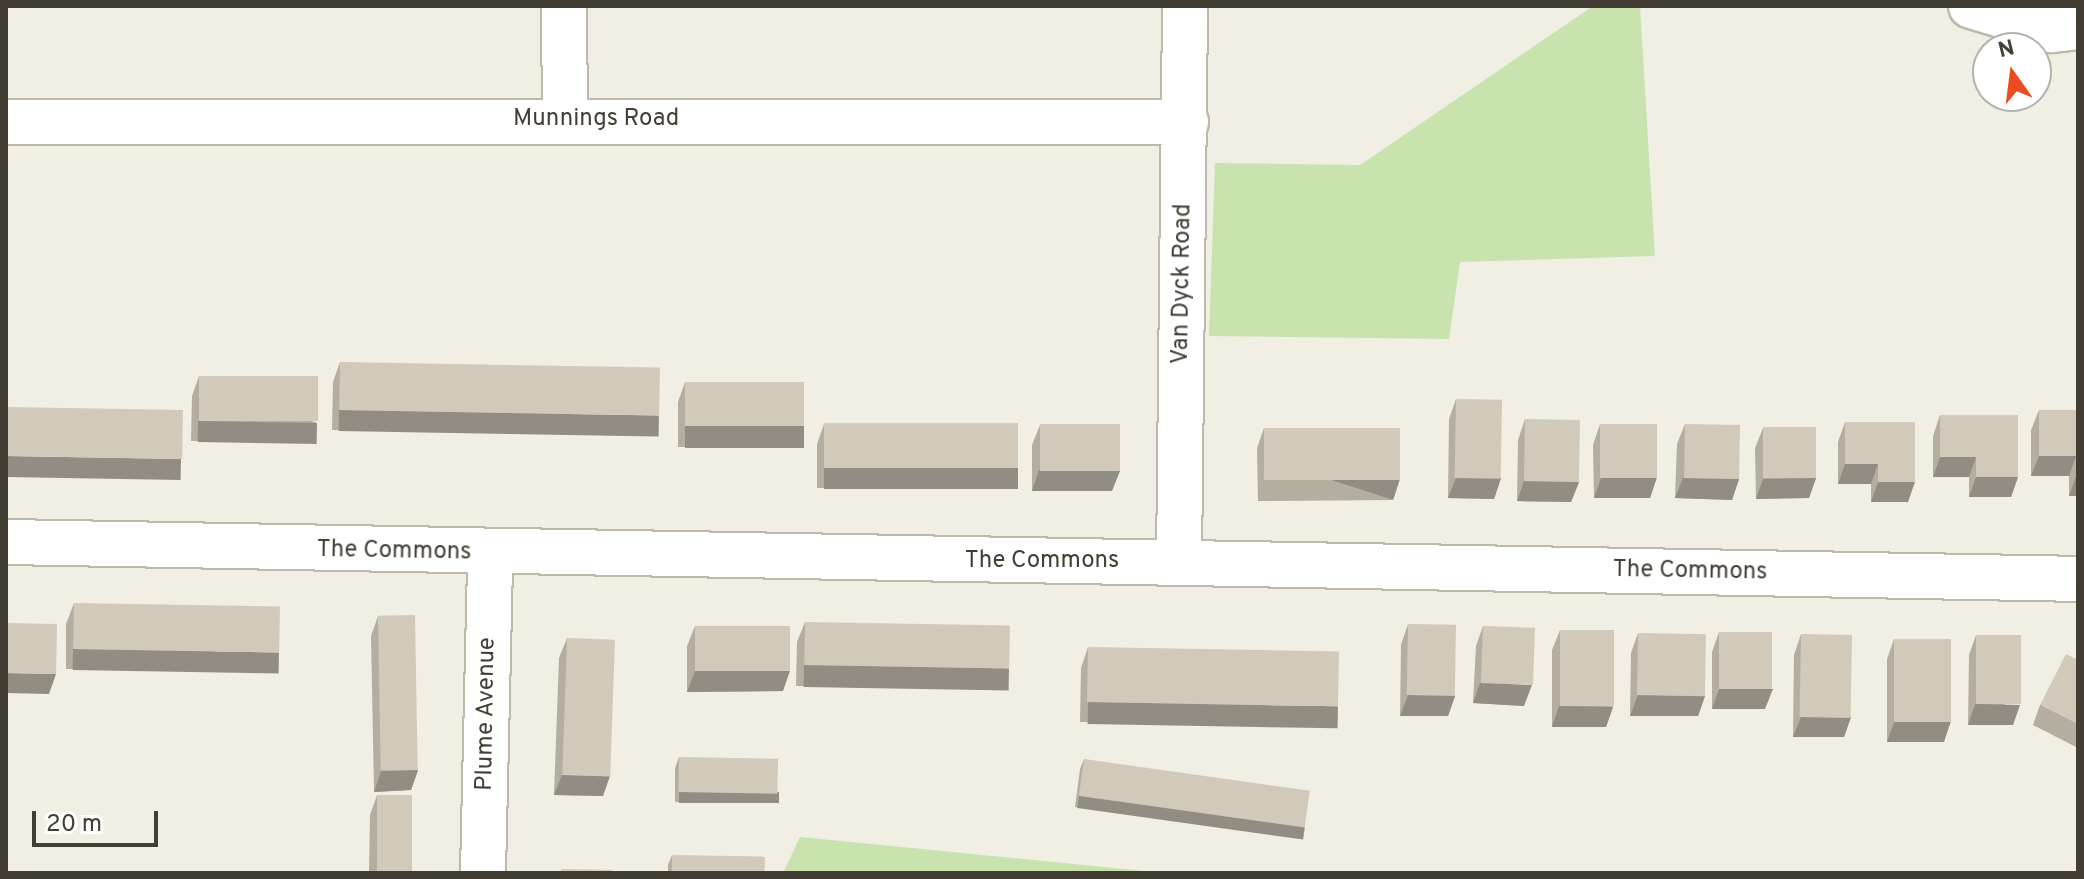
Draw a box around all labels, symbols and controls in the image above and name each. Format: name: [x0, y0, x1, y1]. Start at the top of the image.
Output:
north arrow: [1972, 32, 2052, 112]
text: N: [1996, 35, 2017, 65]
street label: Munnings Road: [513, 106, 679, 134]
street label: Van Dyck Road: [1167, 203, 1199, 365]
street label: The Commons: [316, 536, 472, 568]
street label: The Commons: [965, 548, 1119, 576]
street label: The Commons: [1612, 556, 1768, 588]
street label: Plume Avenue: [471, 636, 503, 792]
scale bar: [36, 795, 162, 845]
text: 20 m: [46, 810, 102, 840]

